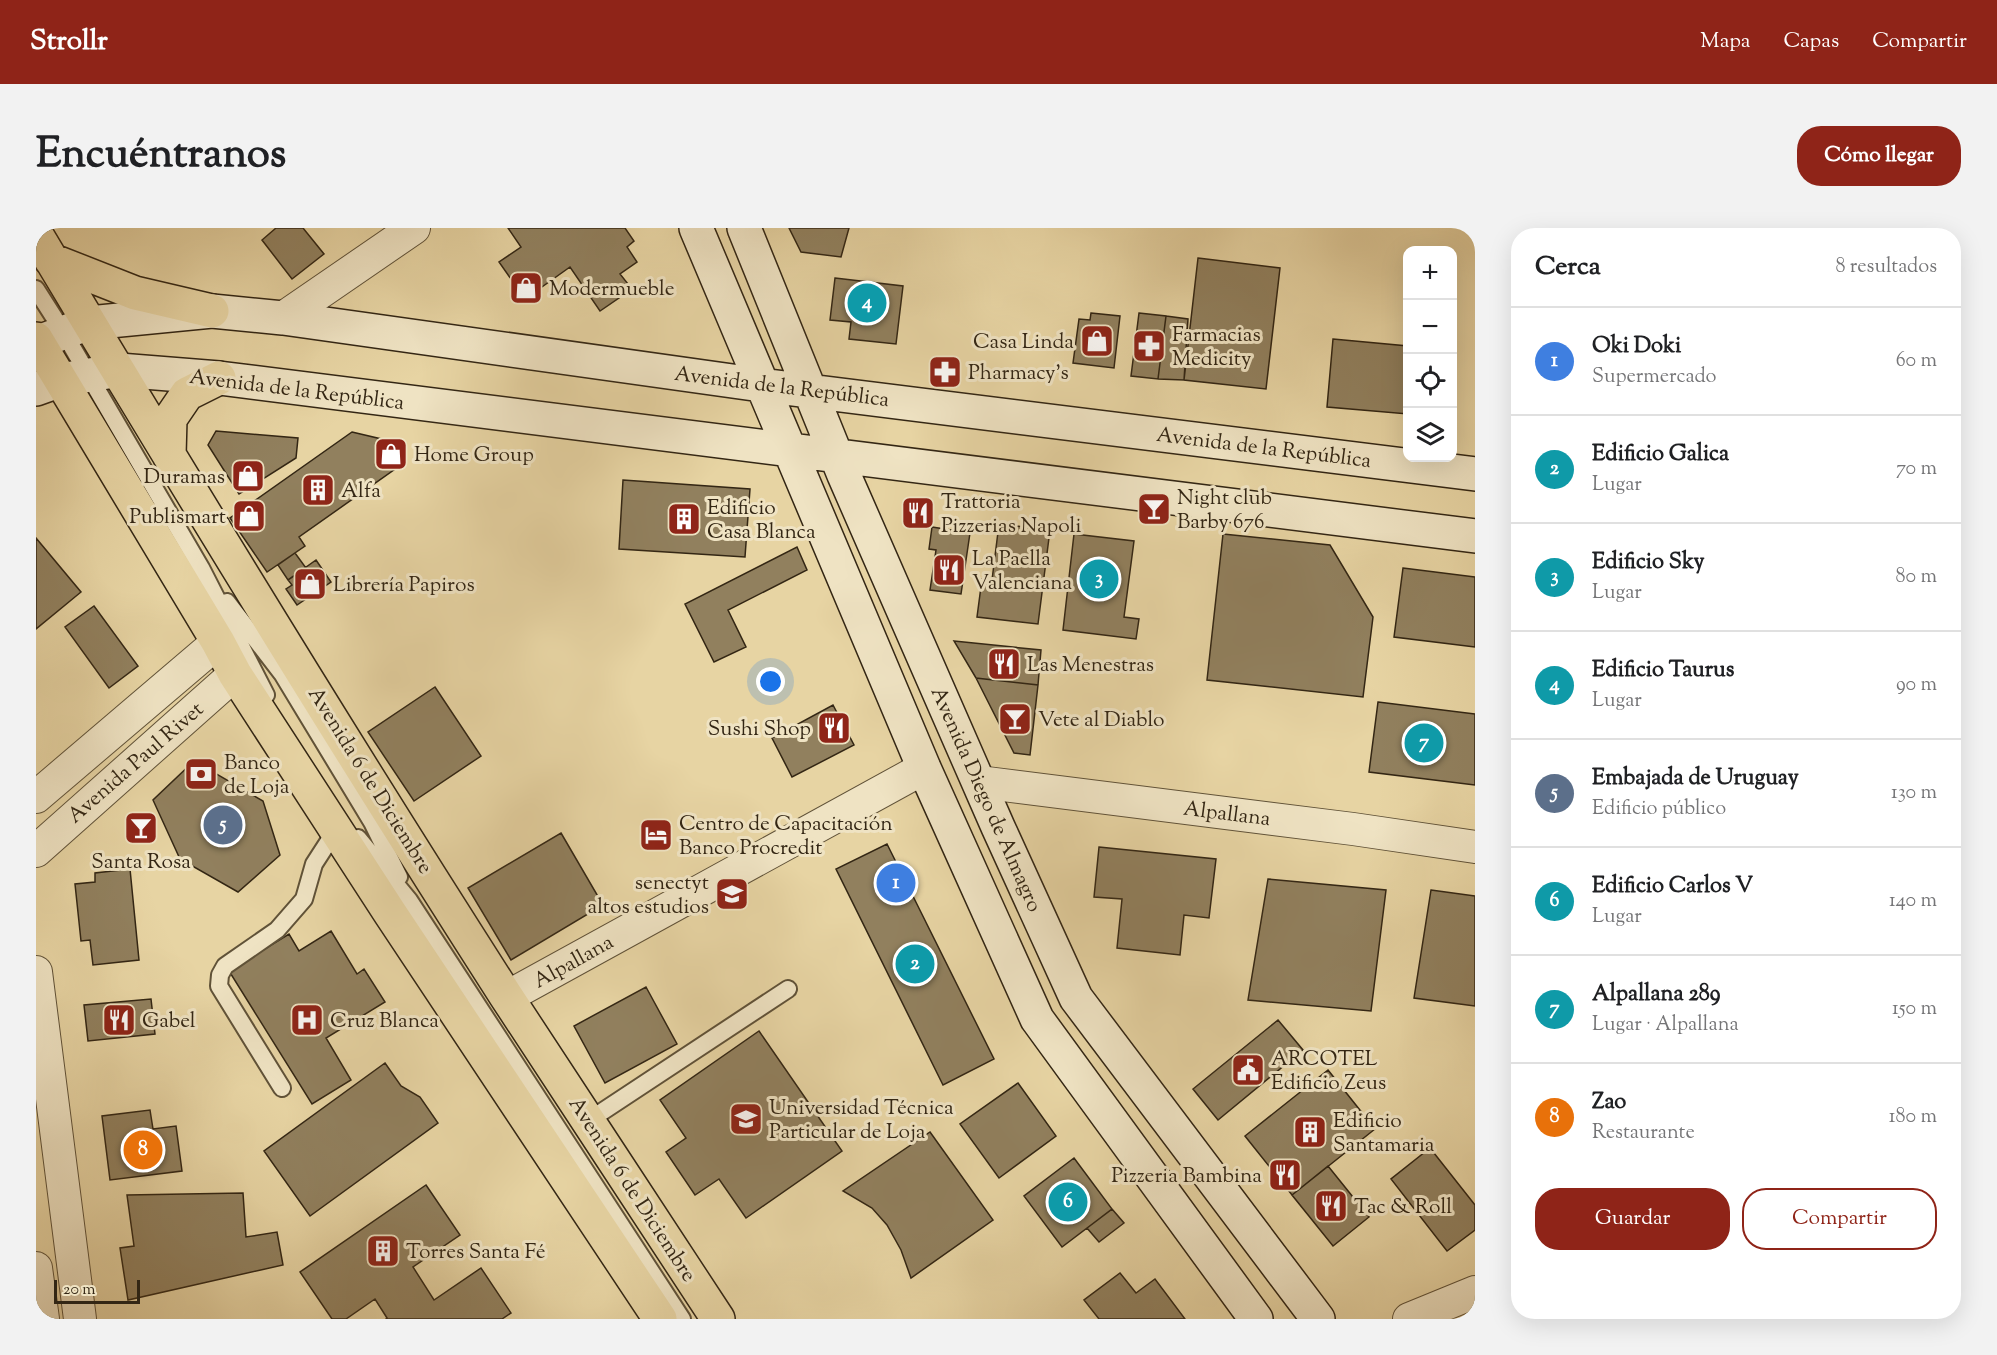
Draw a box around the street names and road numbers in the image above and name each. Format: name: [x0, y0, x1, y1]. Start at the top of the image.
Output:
street label: Avenida de la República: [673, 360, 891, 416]
street label: Avenida de la República: [188, 363, 406, 419]
street label: Avenida de la República: [1155, 421, 1373, 477]
street label: Avenida 6 de Diciembre: [300, 682, 439, 880]
street label: Avenida Diego de Almagro: [922, 682, 1048, 917]
street label: Avenida Paul Rivet: [62, 696, 211, 831]
street label: Alpallana: [1181, 795, 1272, 835]
street label: Alpallana: [528, 928, 620, 997]
street label: Avenida 6 de Diciembre: [560, 1092, 702, 1288]

